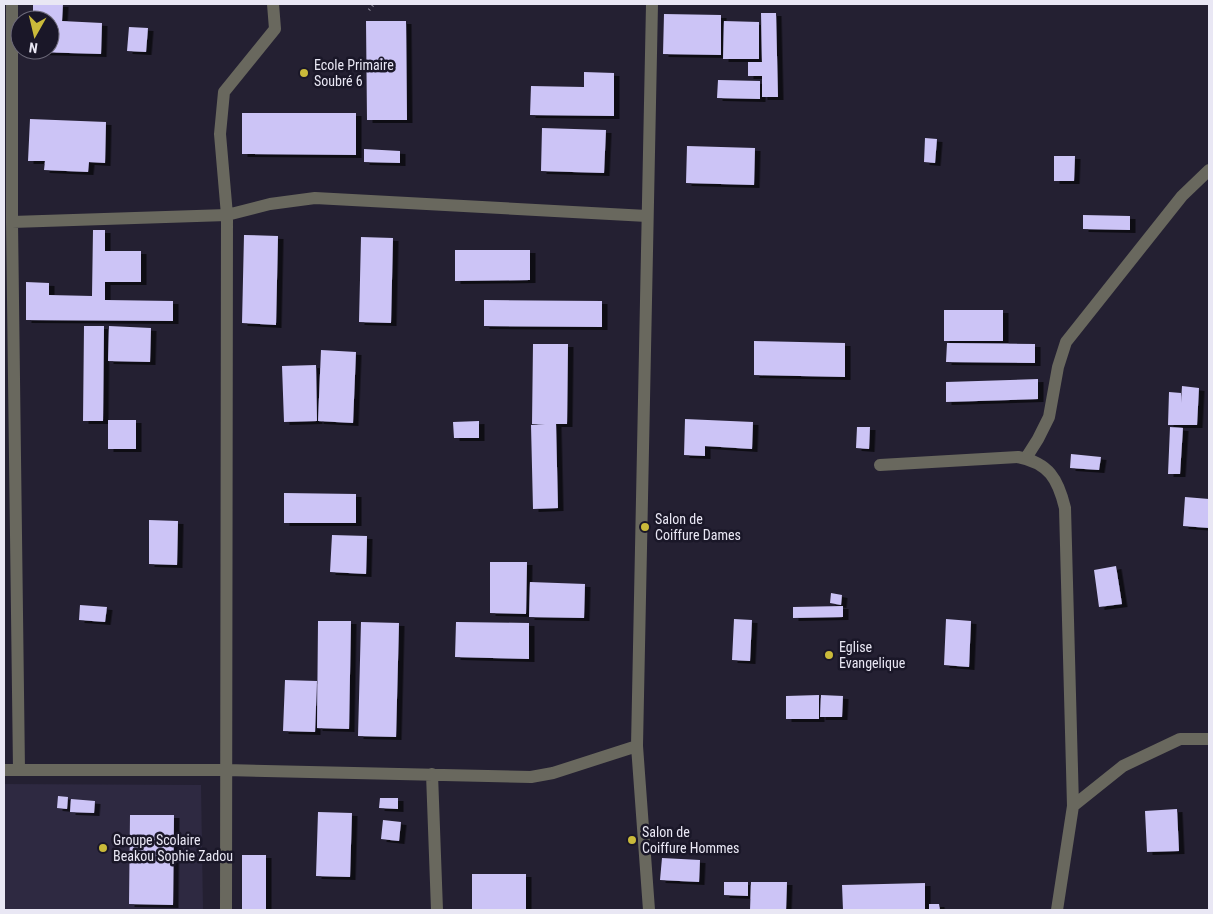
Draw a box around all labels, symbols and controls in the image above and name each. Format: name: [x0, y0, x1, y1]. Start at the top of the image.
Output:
north arrow: [10, 10, 60, 60]
text: N: [28, 39, 39, 56]
place label: Ecole Primaire Soubré 6: [314, 57, 394, 89]
marker: Ecole Primaire Soubré 6: [298, 67, 310, 79]
place label: Salon de Coiffure Dames: [655, 511, 741, 543]
marker: Salon de Coiffure Dames: [639, 521, 651, 533]
place label: Eglise Evangelique: [839, 639, 906, 671]
marker: Eglise Evangelique: [823, 649, 835, 661]
place label: Salon de Coiffure Hommes: [642, 824, 739, 856]
place label: Groupe Scolaire Beakou Sophie Zadou: [113, 832, 233, 864]
marker: Salon de Coiffure Hommes: [626, 834, 638, 846]
marker: Groupe Scolaire Beakou Sophie Zadou: [97, 842, 109, 854]

